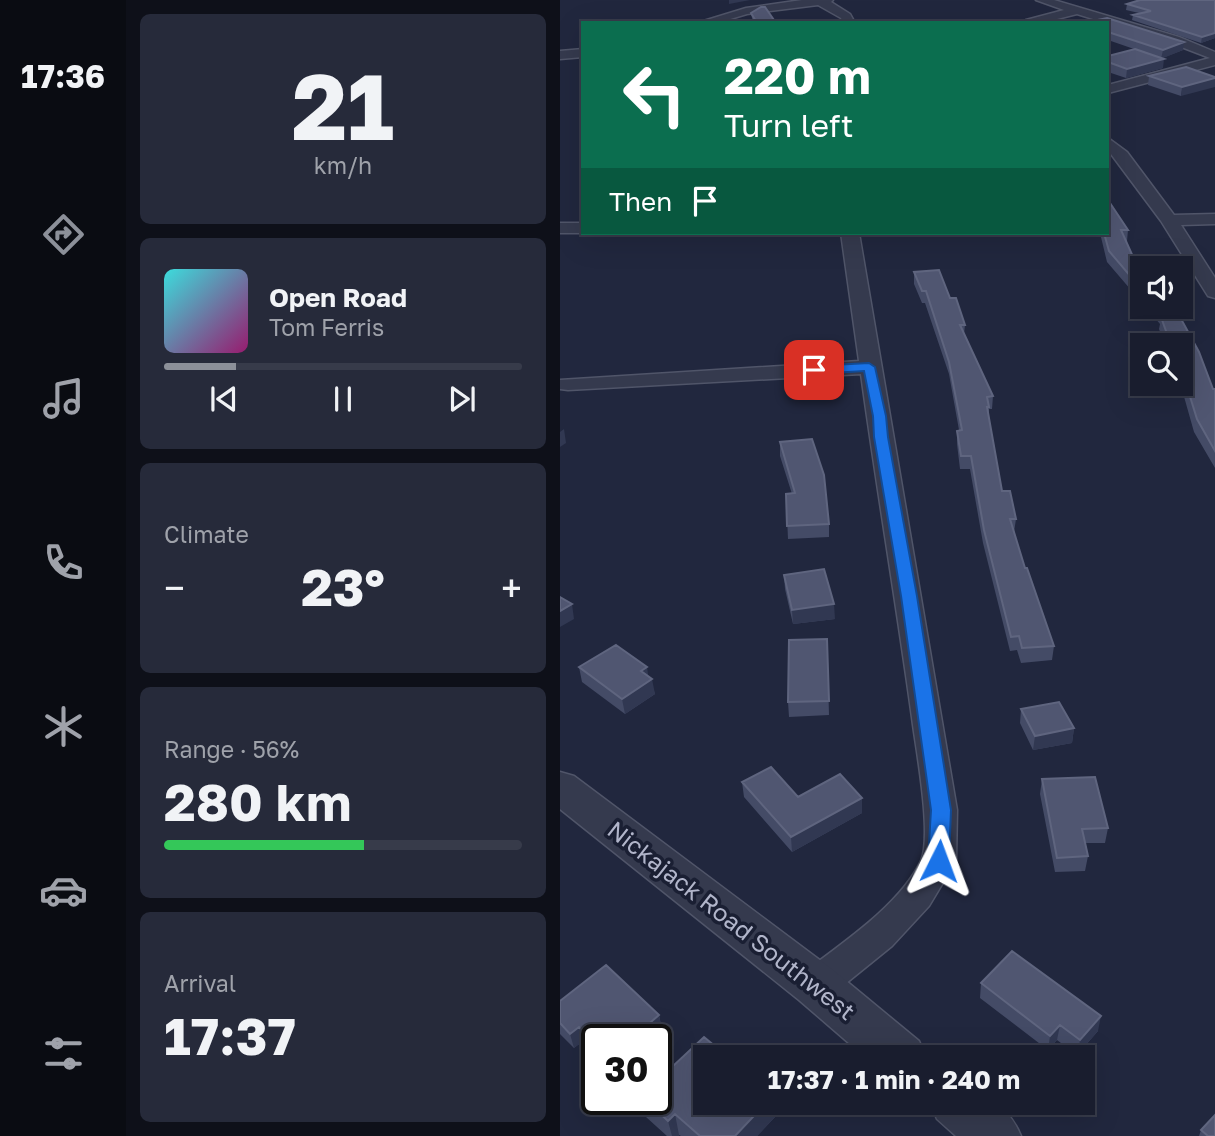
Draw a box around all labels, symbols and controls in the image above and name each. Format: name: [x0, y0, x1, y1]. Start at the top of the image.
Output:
text: 220 m: [724, 46, 871, 105]
icon: left: [609, 49, 700, 140]
text: 21: [292, 51, 394, 160]
text: 17:36: [21, 57, 105, 95]
text: Turn left: [724, 106, 853, 144]
text: km/h: [314, 151, 372, 179]
icon: arrive: [686, 182, 724, 220]
text: Then: [609, 186, 672, 217]
icon: directions: [39, 210, 88, 259]
map controls: [1130, 256, 1193, 396]
button: sound: [1130, 256, 1193, 319]
text: Open Road: [269, 282, 407, 313]
text: Tom Ferris: [269, 313, 384, 341]
button: search: [1130, 333, 1193, 396]
pin: [784, 340, 844, 400]
icon: arrive: [795, 351, 833, 389]
icon: music: [39, 374, 88, 423]
icon: previous: [205, 380, 243, 418]
icon: pause: [324, 380, 362, 418]
icon: next: [443, 380, 481, 418]
text: Climate: [164, 520, 249, 548]
icon: phone: [39, 538, 88, 587]
text: 23°: [301, 555, 385, 617]
text: −: [164, 565, 185, 610]
text: +: [501, 565, 522, 610]
icon: climate: [39, 702, 88, 751]
text: Range · 56%: [164, 735, 299, 763]
text: 280 km: [164, 770, 351, 832]
street label: Nickajack Road Southwest: [602, 814, 861, 1025]
position arrow: [902, 824, 976, 898]
icon: car: [39, 866, 88, 915]
text: Arrival: [164, 969, 236, 997]
text: 17:37: [164, 1004, 296, 1066]
speed limit sign: 30: [581, 1024, 672, 1115]
icon: filters: [39, 1029, 88, 1078]
text: 17:37 · 1 min · 240 m: [768, 1064, 1020, 1095]

